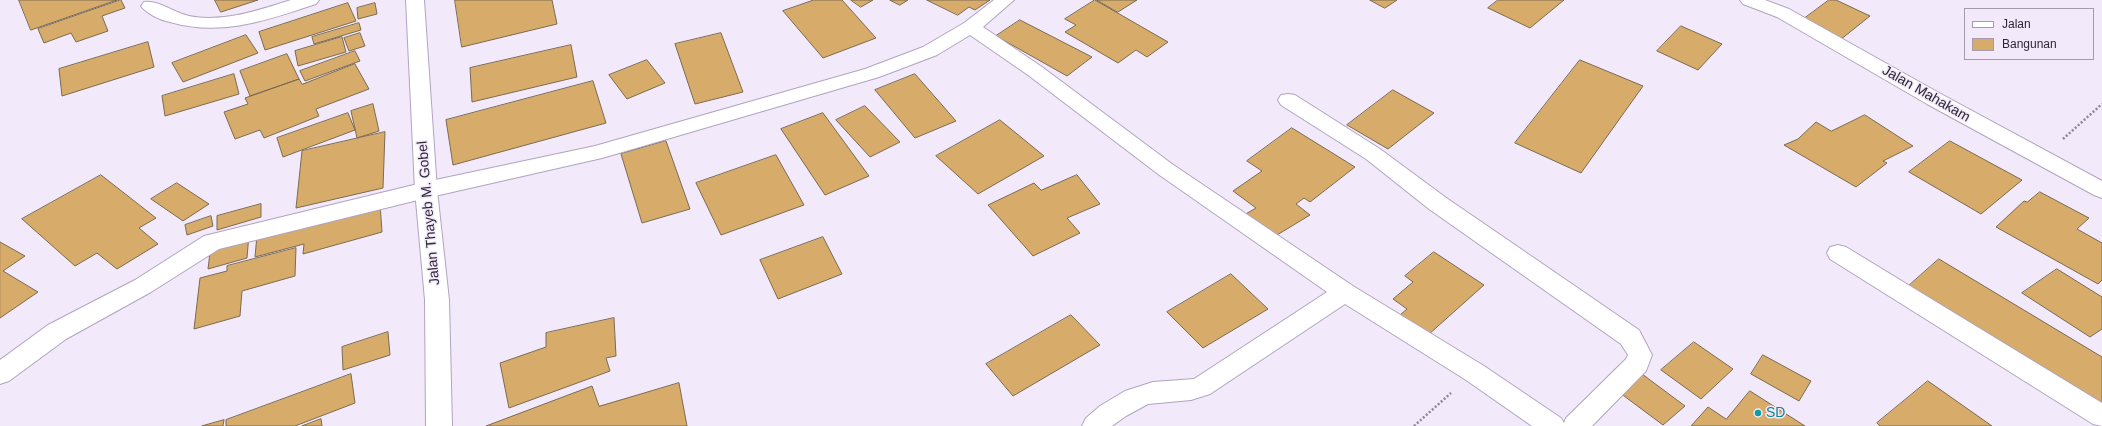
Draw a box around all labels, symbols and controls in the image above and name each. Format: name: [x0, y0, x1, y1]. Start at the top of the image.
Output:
legend: [1964, 8, 2094, 60]
text: Jalan: [2002, 17, 2031, 31]
text: Bangunan: [2002, 37, 2057, 51]
street label: Jalan Mahakam: [1879, 62, 1973, 126]
street label: Jalan Thayeb M. Gobel: [414, 140, 444, 286]
place label: SD: [1766, 405, 1785, 421]
marker: SD: [1753, 408, 1763, 418]

